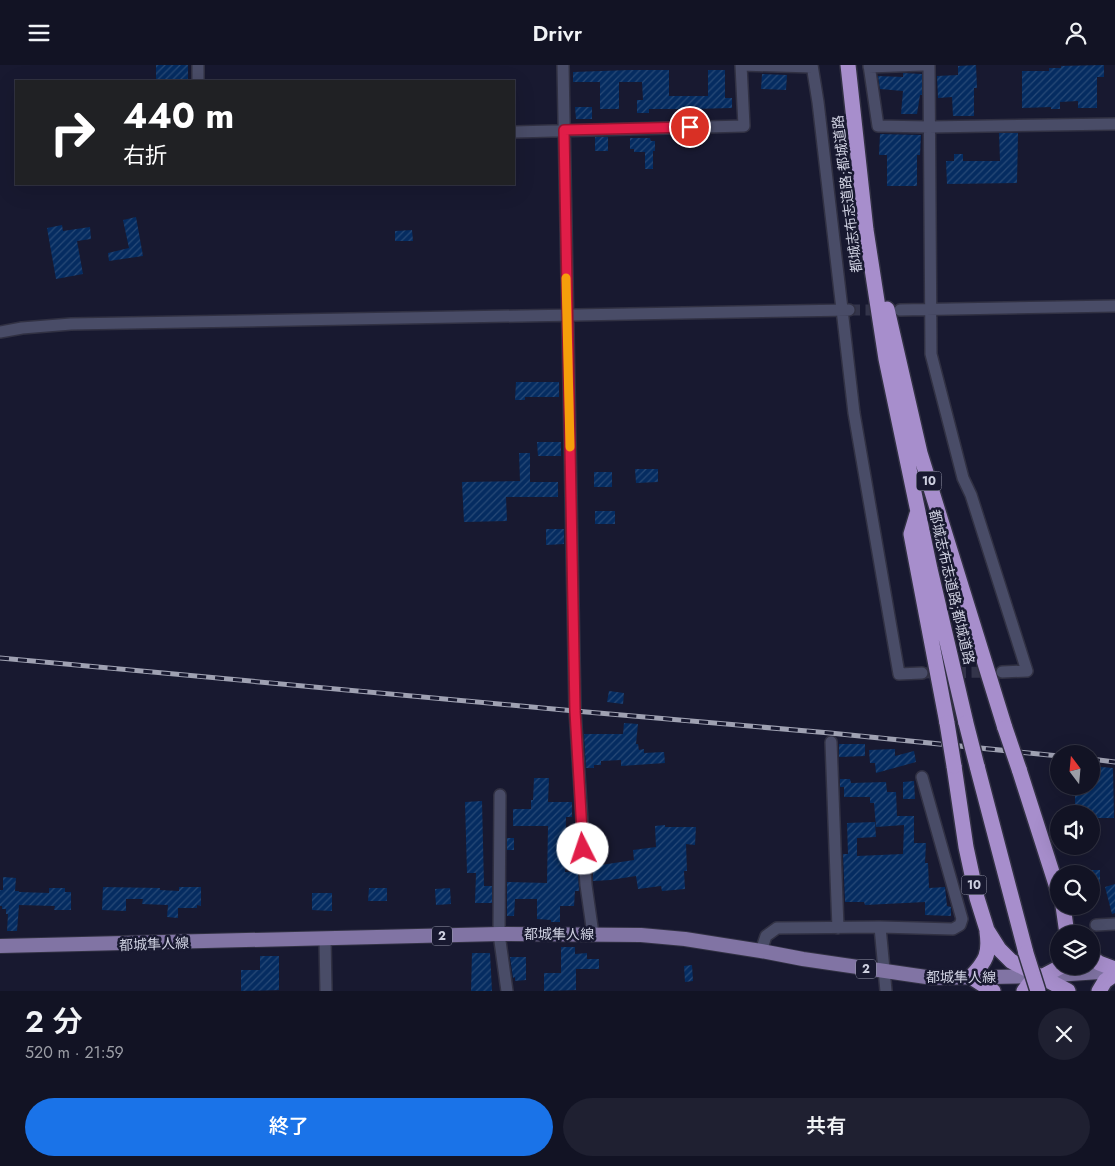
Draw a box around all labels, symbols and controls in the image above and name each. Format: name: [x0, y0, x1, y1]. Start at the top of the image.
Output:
text: Drivr: [533, 17, 582, 49]
icon: menu: [25, 19, 53, 47]
icon: person: [1062, 19, 1090, 47]
text: 440 m: [123, 91, 234, 141]
icon: right: [40, 100, 105, 165]
pin: [669, 106, 711, 148]
icon: arrive: [676, 113, 704, 141]
street label: 都城志布志道路;都城道路: [827, 114, 867, 274]
text: 右折: [123, 139, 167, 171]
road number: 10: [916, 471, 942, 491]
street label: 都城志布志道路;都城道路: [924, 507, 980, 667]
north arrow: [1050, 745, 1100, 795]
map controls: [1050, 745, 1100, 975]
button: sound: [1050, 805, 1100, 855]
position arrow: [556, 822, 608, 874]
button: search: [1050, 865, 1100, 915]
road number: 10: [962, 875, 986, 895]
street label: 都城隼人線: [524, 924, 594, 944]
button: layers: [1050, 925, 1100, 975]
road number: 2: [432, 926, 452, 945]
street label: 都城隼人線: [119, 933, 189, 955]
road number: 2: [856, 959, 876, 979]
street label: 都城隼人線: [926, 967, 996, 987]
text: 2 分: [25, 1000, 83, 1043]
button: close: [1038, 1008, 1090, 1060]
text: 520 m · 21:59: [25, 1041, 124, 1064]
button: 終了: [25, 1098, 553, 1156]
button: 共有: [563, 1098, 1090, 1156]

